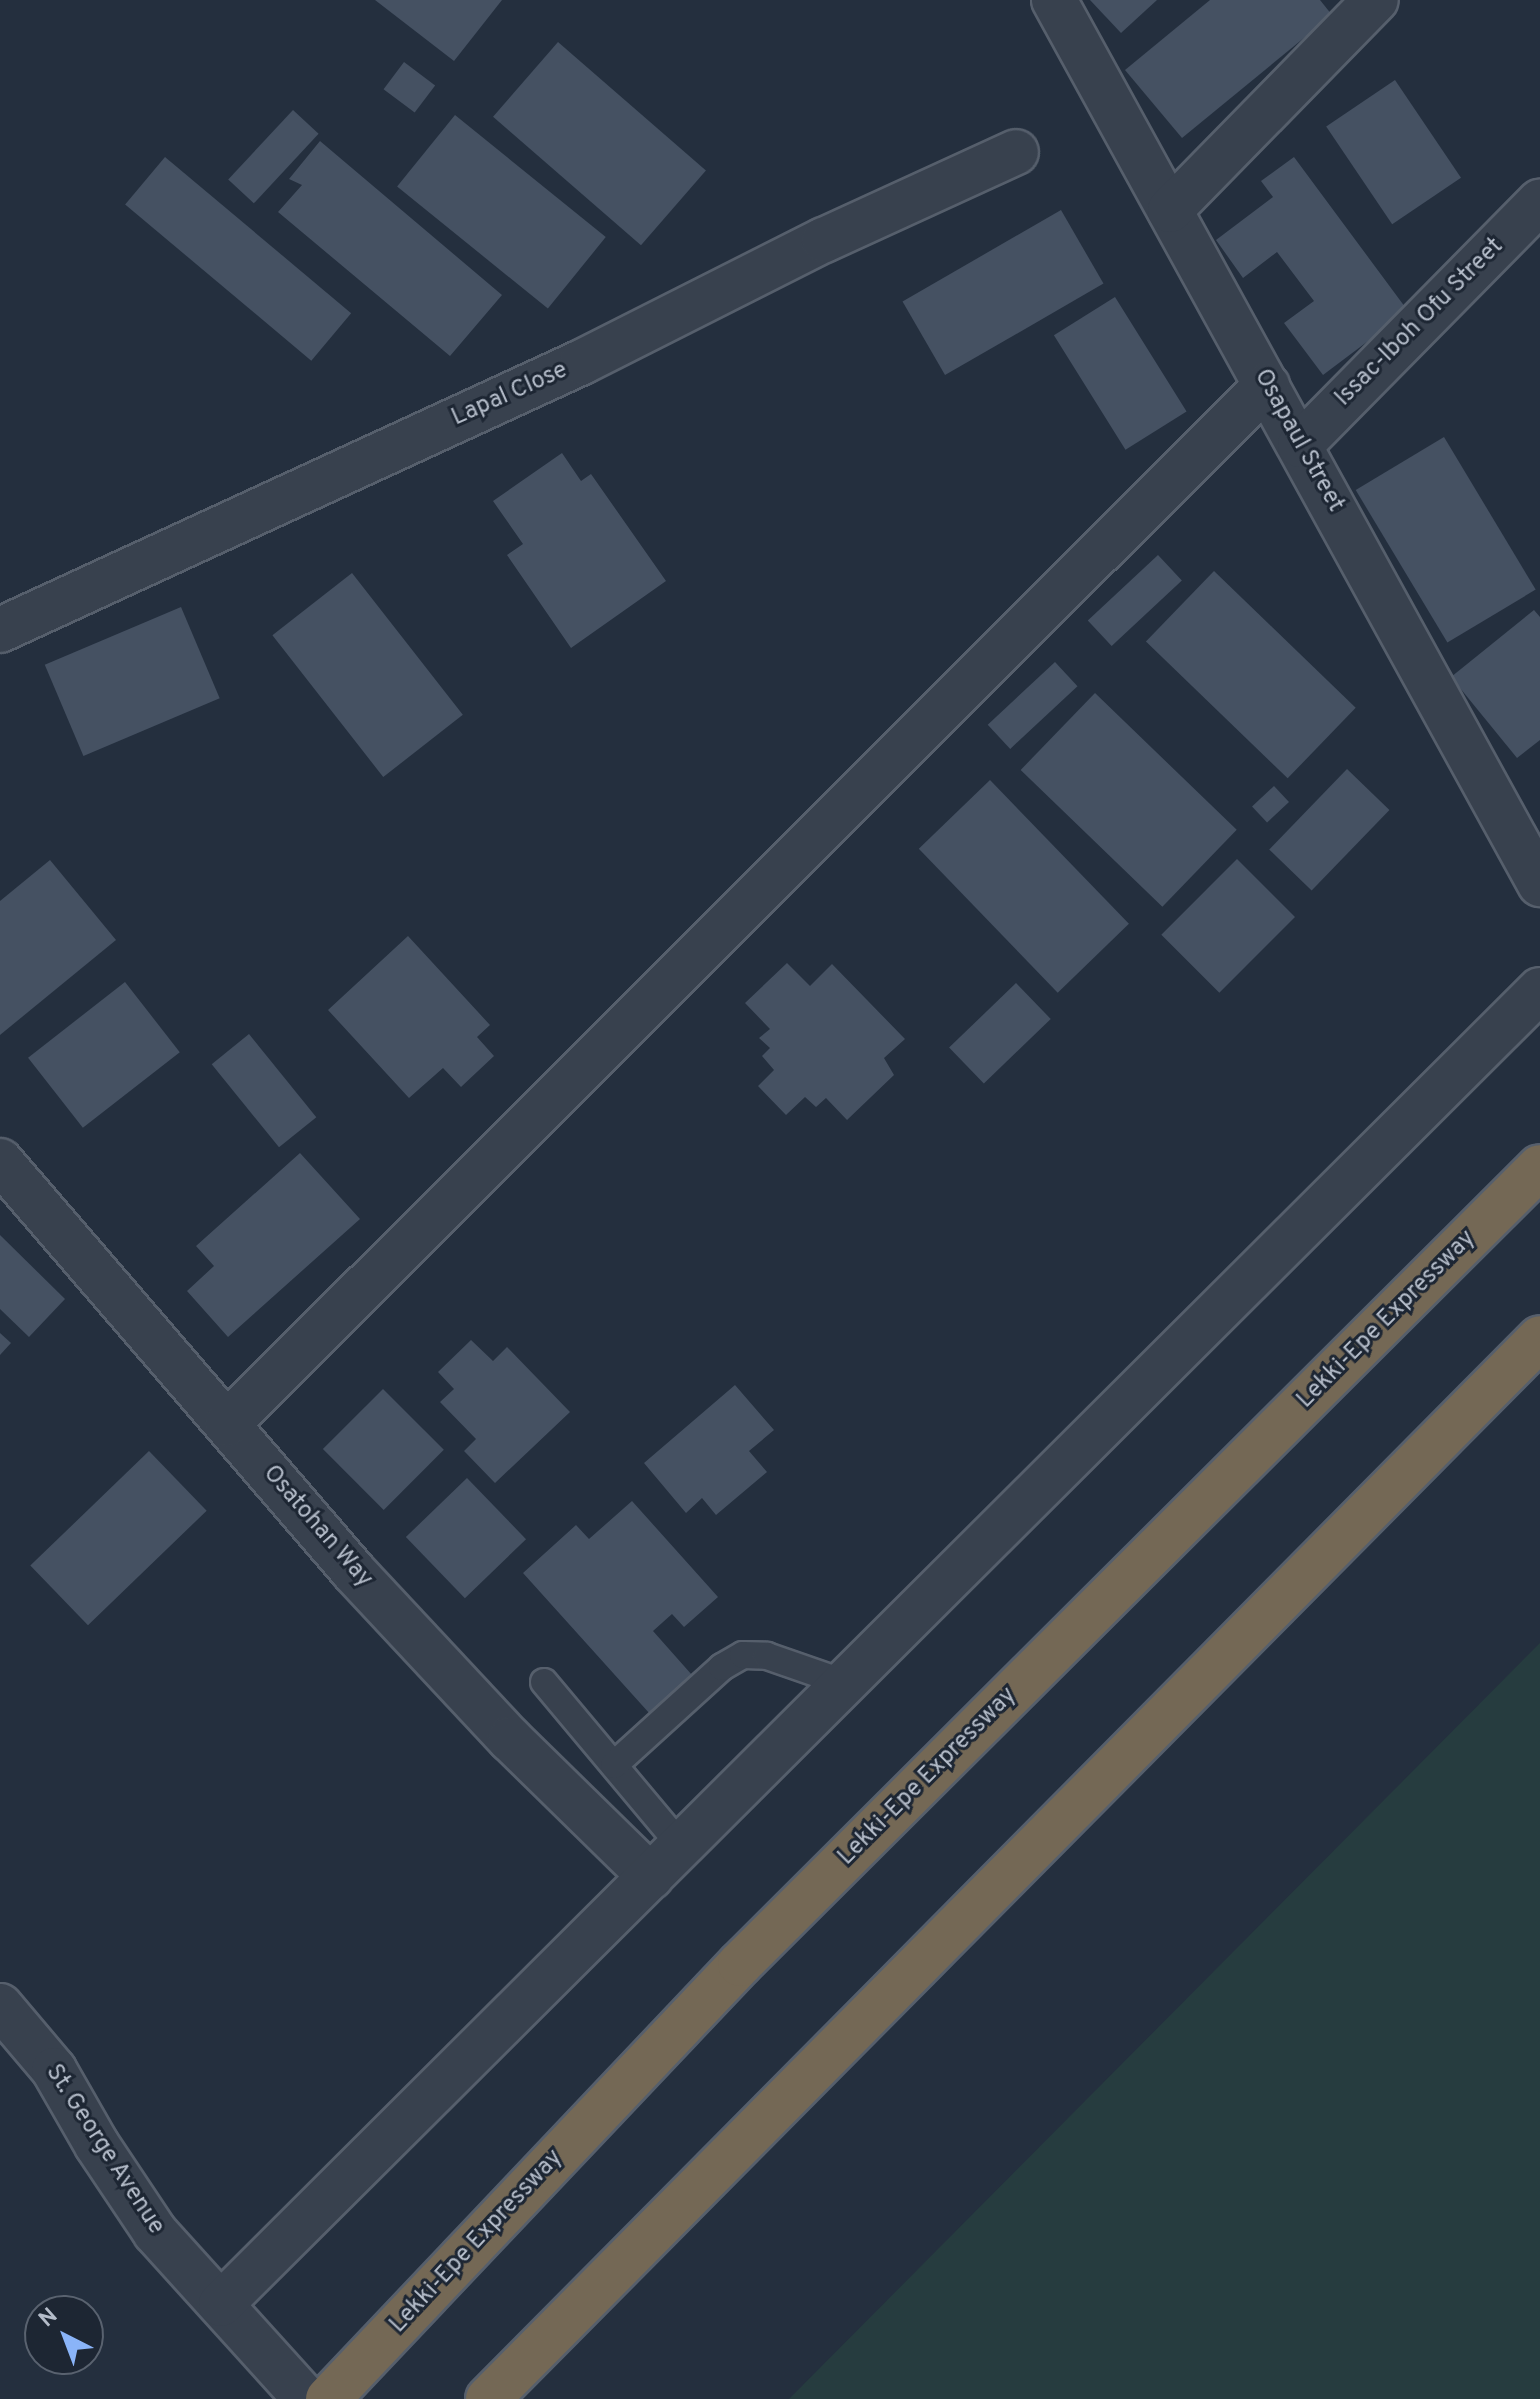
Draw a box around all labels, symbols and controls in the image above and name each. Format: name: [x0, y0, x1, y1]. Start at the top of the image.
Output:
street label: Issac-Iboh Ofu Street: [1330, 233, 1510, 413]
street label: Lapal Close: [448, 357, 572, 433]
street label: Osapaul Street: [1247, 365, 1349, 517]
street label: Lekki-Epe Expressway: [1292, 1225, 1482, 1415]
street label: Osatohan Way: [256, 1460, 378, 1594]
street label: Lekki-Epe Expressway: [833, 1682, 1023, 1872]
street label: St. George Avenue: [38, 2059, 170, 2241]
street label: Lekki-Epe Expressway: [385, 2144, 569, 2340]
north arrow: [24, 2295, 104, 2375]
text: N: [34, 2303, 64, 2334]

